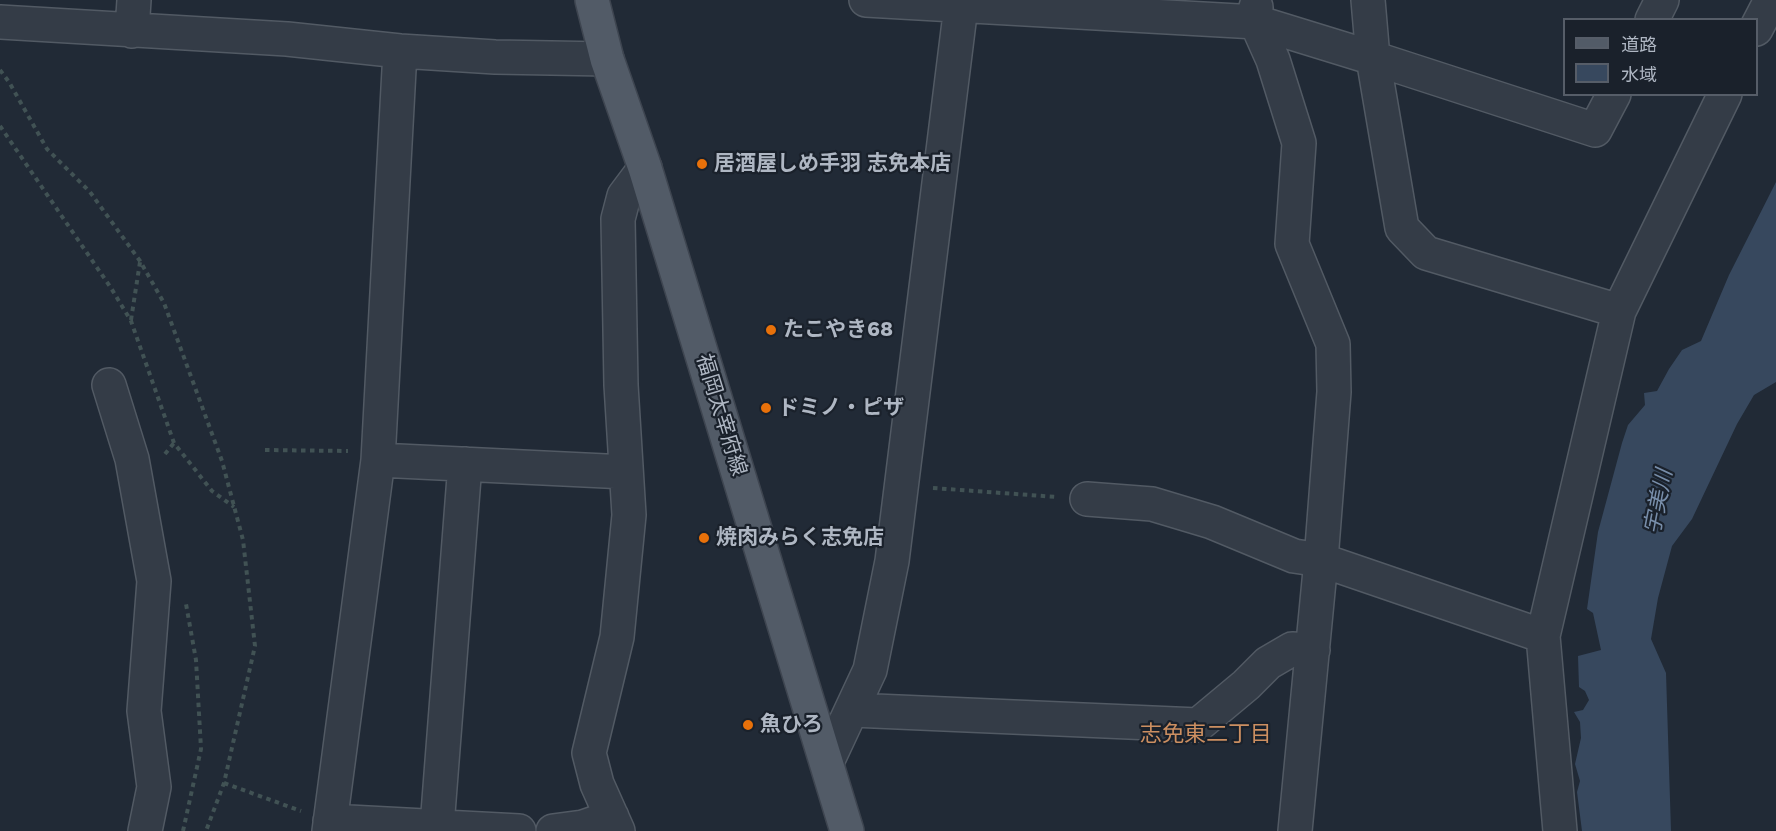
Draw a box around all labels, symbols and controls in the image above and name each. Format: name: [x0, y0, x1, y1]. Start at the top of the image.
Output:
legend: [1563, 18, 1758, 96]
text: 道路: [1621, 34, 1657, 55]
text: 水域: [1621, 64, 1657, 85]
place label: 居酒屋しめ手羽 志免本店: [714, 151, 951, 177]
marker: 居酒屋しめ手羽 志免本店: [695, 157, 709, 171]
place label: たこやき68: [783, 317, 893, 343]
marker: たこやき68: [764, 323, 778, 337]
street label: 福岡太宰府線: [691, 351, 751, 479]
place label: ドミノ・ピザ: [778, 395, 904, 421]
marker: ドミノ・ピザ: [759, 401, 773, 415]
water label: 宇美川: [1640, 467, 1678, 537]
place label: 焼肉みらく志免店: [716, 525, 884, 551]
marker: 焼肉みらく志免店: [697, 531, 711, 545]
place label: 魚ひろ: [760, 712, 823, 738]
marker: 魚ひろ: [741, 718, 755, 732]
district label: 志免東二丁目: [1140, 722, 1272, 748]

